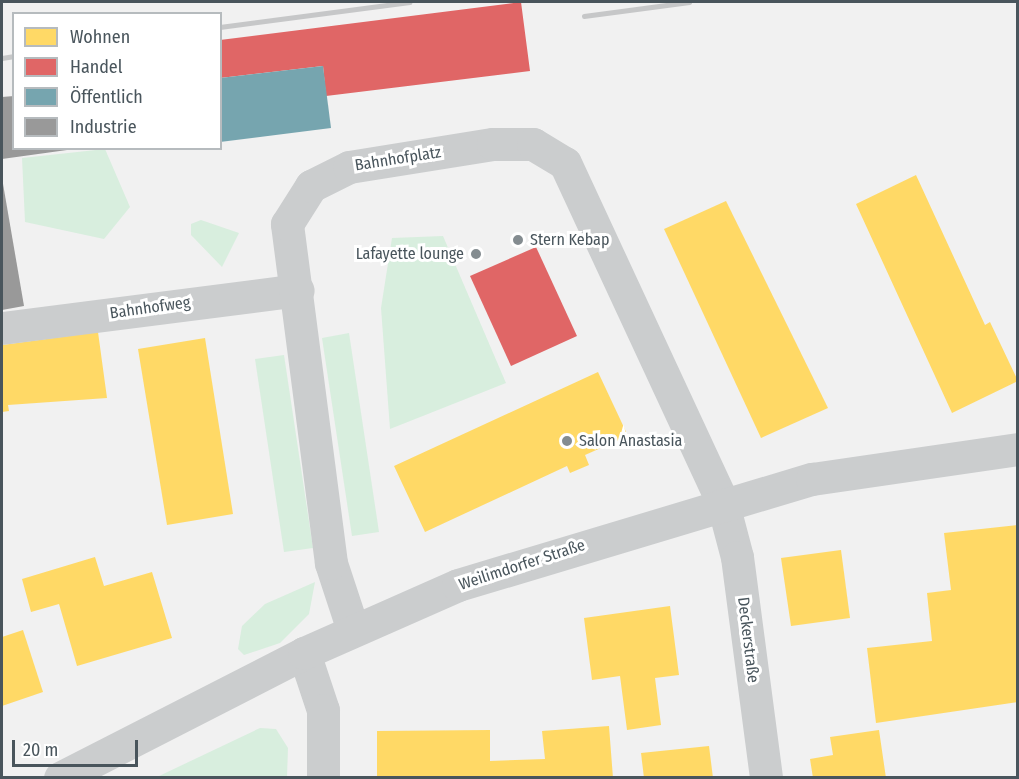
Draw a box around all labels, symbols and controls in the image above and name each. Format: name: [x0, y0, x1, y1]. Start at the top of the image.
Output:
legend: [12, 12, 222, 150]
text: Wohnen: [70, 26, 130, 48]
text: Handel: [70, 56, 123, 78]
text: Öffentlich: [70, 86, 143, 108]
text: Industrie: [70, 116, 137, 138]
street label: Bahnhofplatz: [353, 143, 443, 175]
place label: Stern Kebap: [530, 230, 609, 250]
marker: Stern Kebap: [511, 233, 525, 247]
place label: Lafayette lounge: [356, 244, 464, 264]
marker: Lafayette lounge: [469, 247, 483, 261]
street label: Bahnhofweg: [109, 293, 191, 323]
place label: Salon Anastasia: [579, 431, 682, 451]
marker: Salon Anastasia: [560, 434, 574, 448]
street label: Weilimdorfer Straße: [457, 536, 587, 594]
street label: Deckerstraße: [733, 596, 763, 684]
scale bar: [15, 728, 141, 766]
text: 20 m: [23, 739, 58, 761]

